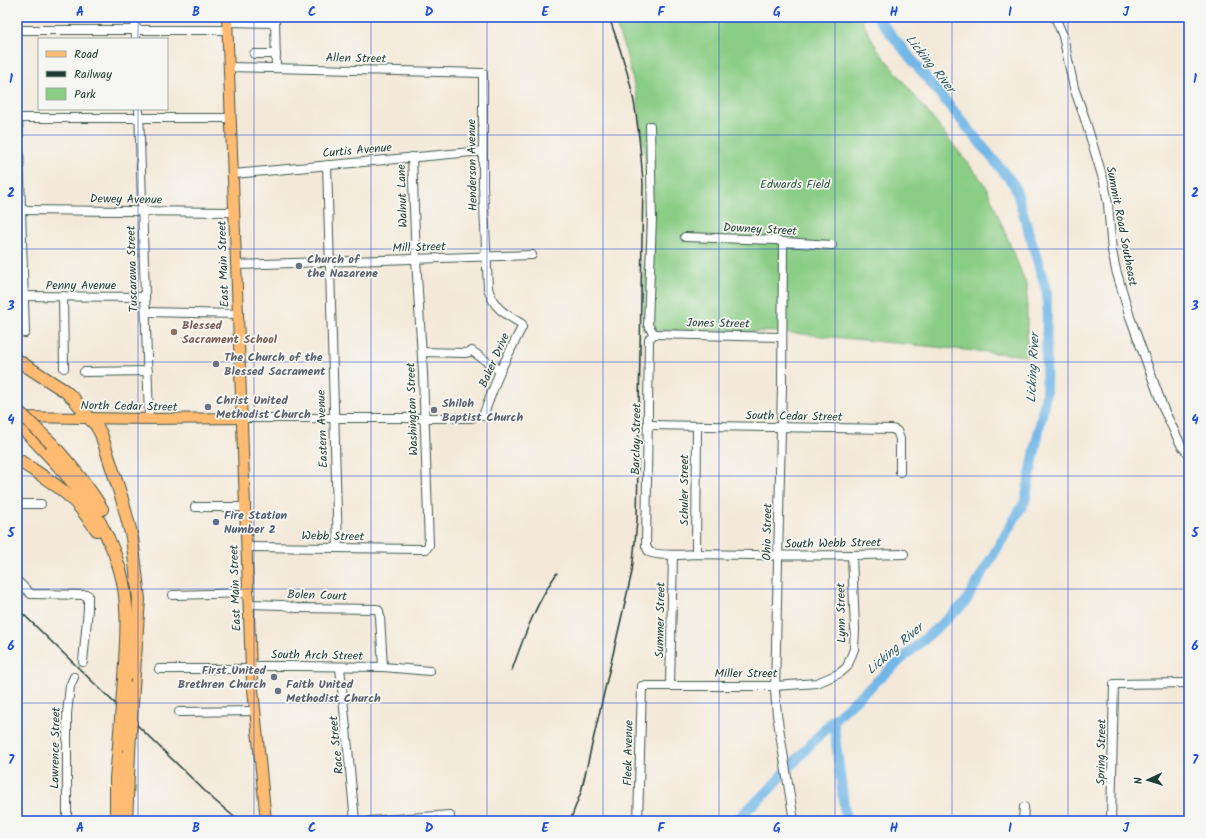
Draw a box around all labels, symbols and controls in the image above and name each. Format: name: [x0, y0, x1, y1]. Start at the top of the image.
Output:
text: A: [76, 2, 84, 23]
text: B: [192, 2, 200, 23]
text: C: [308, 2, 316, 23]
text: D: [425, 2, 434, 23]
text: E: [541, 2, 549, 23]
text: F: [657, 2, 665, 23]
text: G: [773, 2, 781, 23]
text: H: [890, 2, 899, 23]
text: I: [1008, 2, 1012, 23]
text: J: [1123, 2, 1130, 23]
water label: Licking River: [900, 30, 962, 100]
legend: [38, 38, 168, 110]
text: Road: [74, 45, 99, 64]
street label: Allen Street: [326, 48, 387, 69]
text: Railway: [74, 65, 112, 84]
text: 1: [9, 69, 13, 90]
text: 1: [1193, 69, 1197, 90]
text: Park: [74, 85, 96, 104]
street label: Henderson Avenue: [462, 118, 483, 211]
street label: Curtis Avenue: [322, 138, 393, 163]
street label: Walnut Lane: [392, 163, 413, 228]
street label: Summit Road Southeast: [1101, 164, 1143, 288]
park label: Edwards Field: [760, 175, 831, 194]
text: 2: [7, 183, 15, 204]
text: 2: [1191, 183, 1199, 204]
street label: Dewey Avenue: [90, 189, 163, 210]
street label: Downey Street: [723, 218, 798, 241]
street label: East Main Street: [212, 220, 235, 308]
street label: Tuscarawa Street: [121, 225, 144, 313]
street label: Mill Street: [392, 237, 446, 258]
place label: Church of the Nazarene: [307, 250, 378, 283]
marker: Church of the Nazarene: [294, 261, 304, 271]
street label: Penny Avenue: [46, 276, 117, 295]
text: 3: [6, 296, 15, 317]
text: 3: [1190, 296, 1199, 317]
street label: Jones Street: [686, 313, 750, 334]
place label: Blessed Sacrament School: [182, 316, 278, 349]
marker: Blessed Sacrament School: [169, 327, 179, 337]
street label: Baker Drive: [474, 329, 515, 391]
water label: Licking River: [1021, 330, 1046, 403]
place label: The Church of the Blessed Sacrament: [224, 348, 326, 381]
marker: The Church of the Blessed Sacrament: [211, 359, 221, 369]
street label: Washington Street: [401, 362, 424, 456]
street label: Eastern Avenue: [312, 389, 333, 468]
place label: Christ United Methodist Church: [216, 391, 311, 424]
place label: Shiloh Baptist Church: [442, 394, 523, 427]
street label: North Cedar Street: [80, 396, 178, 417]
marker: Christ United Methodist Church: [203, 402, 213, 412]
street label: Barclay Street: [626, 402, 647, 475]
marker: Shiloh Baptist Church: [429, 405, 439, 415]
street label: South Cedar Street: [745, 406, 843, 427]
text: 4: [7, 410, 15, 431]
text: 4: [1191, 410, 1199, 431]
street label: Schuler Street: [675, 454, 694, 526]
street label: Ohio Street: [758, 503, 778, 561]
place label: Fire Station Number 2: [224, 506, 288, 539]
marker: Fire Station Number 2: [211, 517, 221, 527]
text: 5: [7, 523, 16, 544]
text: 5: [1191, 523, 1200, 544]
street label: Webb Street: [302, 526, 365, 547]
street label: South Webb Street: [785, 533, 882, 554]
street label: East Main Street: [224, 544, 247, 632]
street label: Summer Street: [650, 582, 671, 658]
street label: Lynn Street: [831, 582, 852, 643]
street label: Bolen Court: [287, 585, 347, 606]
water label: Licking River: [862, 617, 930, 680]
text: 6: [7, 636, 15, 657]
text: 6: [1191, 636, 1199, 657]
street label: South Arch Street: [271, 645, 363, 666]
place label: First United Brethren Church: [178, 661, 267, 694]
street label: Miller Street: [715, 664, 778, 683]
marker: First United Brethren Church: [269, 672, 279, 682]
place label: Faith United Methodist Church: [286, 675, 381, 708]
marker: Faith United Methodist Church: [273, 686, 283, 696]
street label: Lawrence Street: [45, 706, 66, 789]
street label: Race Street: [324, 714, 349, 775]
street label: Spring Street: [1091, 718, 1112, 785]
street label: Fleek Avenue: [618, 719, 639, 786]
text: 7: [8, 750, 15, 771]
text: 7: [1192, 750, 1199, 771]
north arrow: [1128, 760, 1168, 800]
text: N: [1130, 776, 1148, 785]
text: A: [76, 818, 84, 838]
text: B: [192, 818, 200, 838]
text: C: [308, 818, 316, 838]
text: D: [425, 818, 434, 838]
text: E: [541, 818, 549, 838]
text: F: [657, 818, 665, 838]
text: G: [773, 818, 781, 838]
text: H: [890, 818, 899, 838]
text: I: [1008, 818, 1012, 838]
text: J: [1123, 818, 1130, 838]

